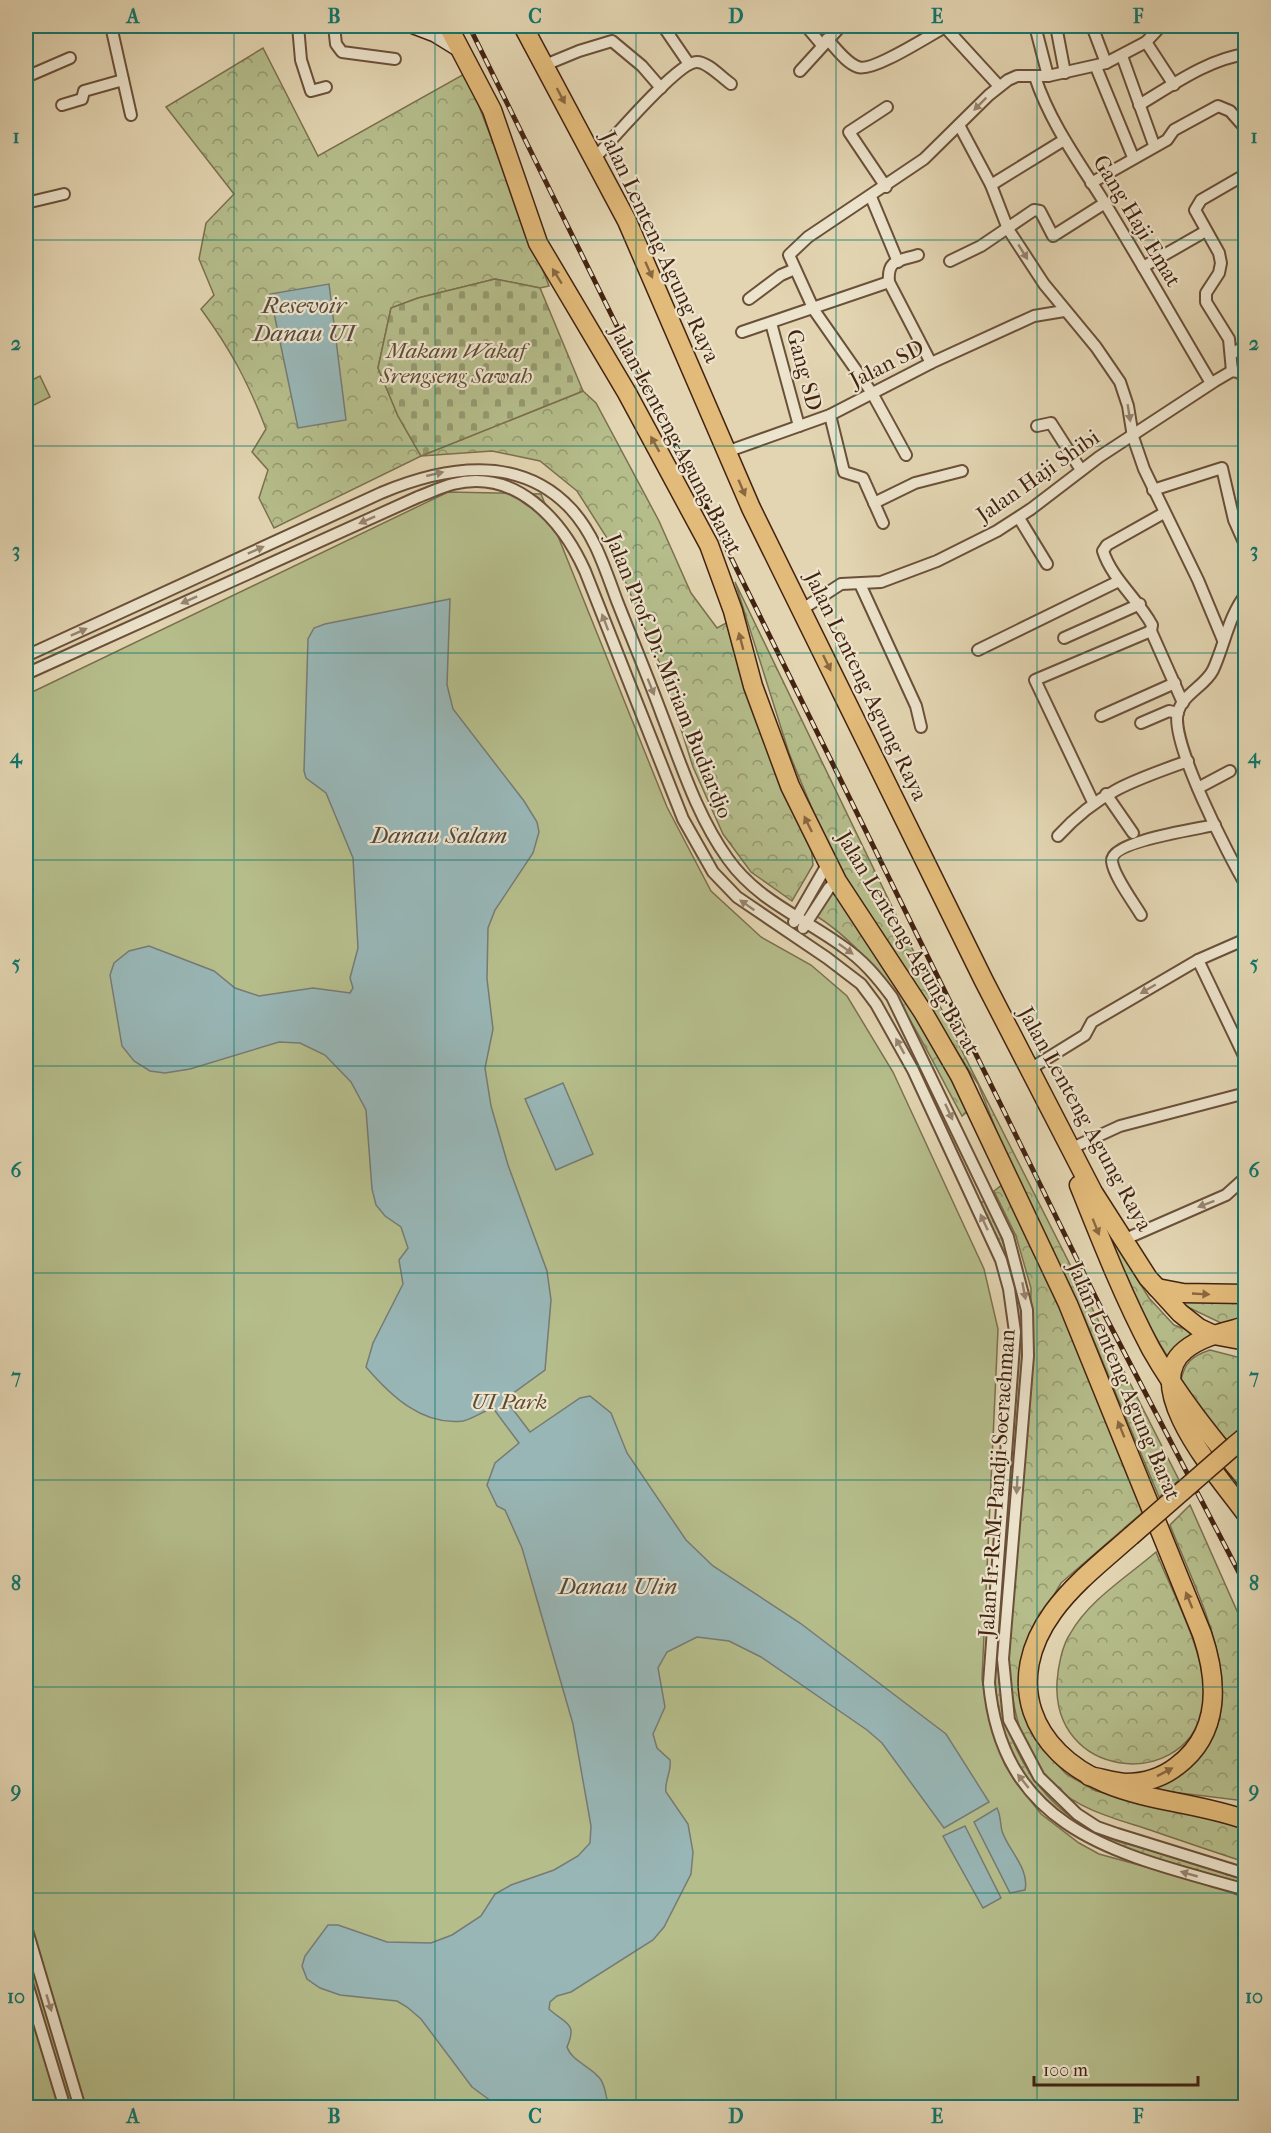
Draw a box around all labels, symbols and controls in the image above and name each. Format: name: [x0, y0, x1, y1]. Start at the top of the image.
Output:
text: A: [125, 5, 141, 28]
text: B: [327, 5, 341, 28]
text: C: [528, 5, 542, 28]
text: D: [728, 5, 744, 28]
text: E: [931, 5, 943, 28]
text: F: [1132, 5, 1144, 28]
one-way arrow: [556, 87, 566, 104]
one-way arrow: [973, 96, 987, 110]
text: 1: [12, 125, 20, 148]
street label: Jalan Lenteng Agung Raya: [594, 125, 725, 368]
text: 1: [1250, 125, 1258, 148]
street label: Gang Haji Emat: [1087, 150, 1187, 292]
one-way arrow: [1018, 244, 1029, 260]
one-way arrow: [644, 261, 653, 278]
one-way arrow: [551, 268, 562, 284]
water label: Resevoir Danau UI: [251, 291, 357, 347]
street label: Jalan Lenteng Agung Barat: [603, 319, 748, 559]
street label: Gang SD: [781, 326, 827, 414]
text: 2: [11, 332, 21, 355]
text: 2: [1249, 332, 1259, 355]
street label: Jalan SD: [844, 334, 928, 395]
park label: Makam Wakaf Srengseng Sawah: [379, 338, 532, 389]
one-way arrow: [1125, 404, 1134, 423]
street label: Jalan Haji Shibi: [970, 424, 1105, 529]
one-way arrow: [650, 436, 661, 452]
one-way arrow: [426, 469, 445, 478]
one-way arrow: [737, 479, 747, 497]
one-way arrow: [358, 515, 375, 524]
street label: Jalan Prof. Dr. Miriam Budiardjo: [599, 528, 738, 822]
text: 3: [12, 539, 20, 562]
text: 3: [1250, 539, 1258, 562]
one-way arrow: [248, 545, 266, 555]
street label: Jalan Lenteng Agung Raya: [798, 565, 933, 806]
one-way arrow: [181, 596, 198, 605]
one-way arrow: [600, 613, 609, 631]
one-way arrow: [71, 627, 88, 636]
one-way arrow: [736, 632, 745, 650]
one-way arrow: [822, 655, 832, 672]
one-way arrow: [647, 678, 656, 696]
text: 4: [9, 745, 23, 769]
text: 4: [1247, 745, 1261, 769]
one-way arrow: [804, 815, 813, 832]
water label: Danau Salam: [369, 821, 507, 849]
street label: Jalan Lenteng Agung Barat: [830, 825, 985, 1060]
one-way arrow: [740, 899, 756, 911]
one-way arrow: [838, 943, 854, 955]
text: 5: [12, 952, 21, 975]
text: 5: [1250, 952, 1259, 975]
one-way arrow: [1140, 984, 1156, 995]
street label: Jalan Lenteng Agung Raya: [1011, 1001, 1158, 1236]
one-way arrow: [894, 1038, 905, 1054]
one-way arrow: [944, 1103, 953, 1120]
text: 6: [11, 1159, 23, 1182]
text: 6: [1249, 1159, 1261, 1182]
one-way arrow: [1197, 1200, 1215, 1210]
one-way arrow: [979, 1213, 988, 1230]
one-way arrow: [1091, 1219, 1101, 1237]
street label: Jalan Lenteng Agung Barat: [1061, 1256, 1186, 1504]
one-way arrow: [1020, 1282, 1029, 1301]
one-way arrow: [1192, 1289, 1211, 1298]
street label: Jalan Ir. R.M. Pandji Soerachman: [973, 1328, 1021, 1640]
text: 7: [10, 1365, 21, 1388]
text: 7: [1248, 1365, 1259, 1388]
park label: UI Park: [471, 1389, 547, 1415]
one-way arrow: [1116, 1420, 1125, 1438]
one-way arrow: [1013, 1476, 1022, 1495]
text: 8: [11, 1572, 21, 1595]
water label: Danau Ulin: [556, 1572, 678, 1600]
text: 8: [1249, 1572, 1259, 1595]
one-way arrow: [1183, 1591, 1193, 1609]
one-way arrow: [1157, 1768, 1174, 1777]
one-way arrow: [1017, 1773, 1030, 1789]
text: 9: [10, 1779, 21, 1802]
text: 9: [1248, 1779, 1259, 1802]
one-way arrow: [1180, 1869, 1198, 1878]
text: 10: [7, 1985, 25, 2008]
text: 10: [1245, 1985, 1263, 2008]
one-way arrow: [45, 1994, 54, 2012]
scale bar: [1034, 2049, 1198, 2087]
text: 100 m: [1043, 2060, 1088, 2081]
text: A: [125, 2105, 141, 2128]
text: B: [327, 2105, 341, 2128]
text: C: [528, 2105, 542, 2128]
text: D: [728, 2105, 744, 2128]
text: E: [931, 2105, 943, 2128]
text: F: [1132, 2105, 1144, 2128]

